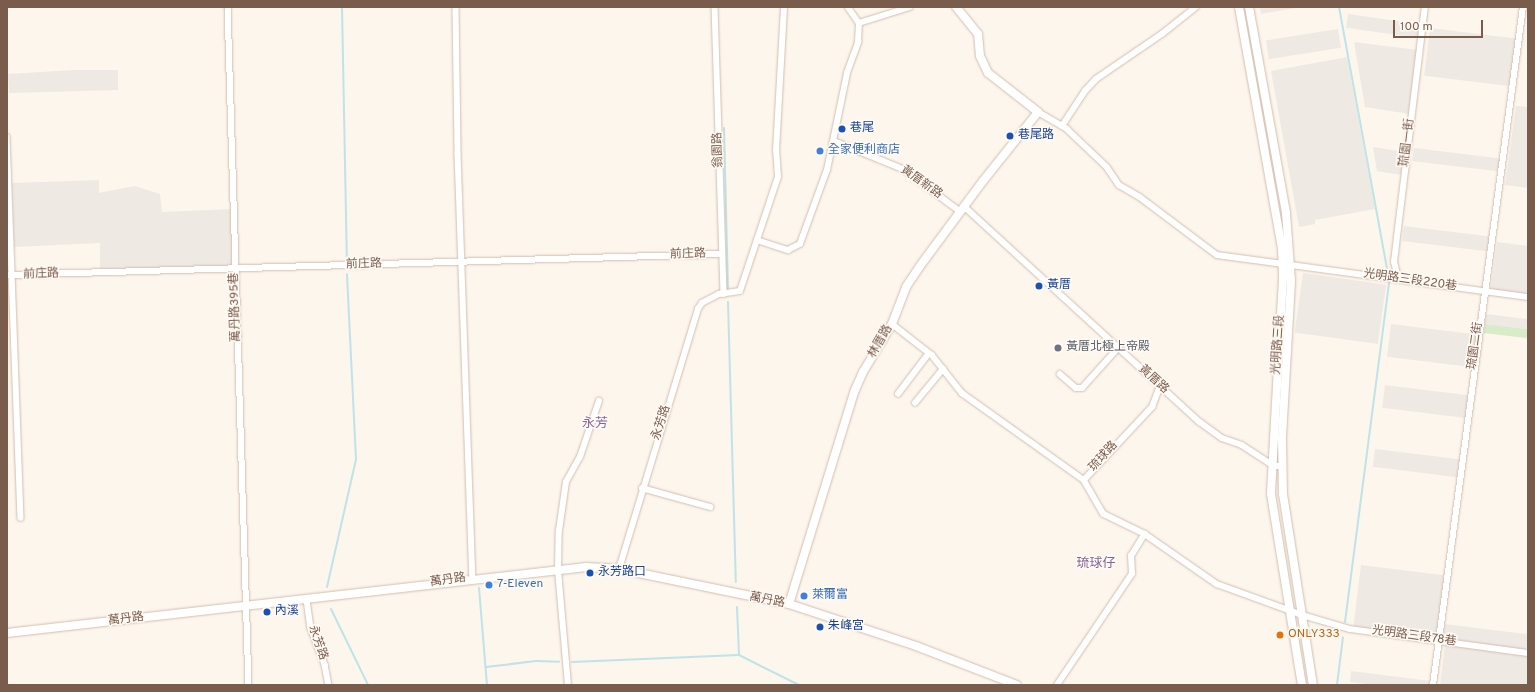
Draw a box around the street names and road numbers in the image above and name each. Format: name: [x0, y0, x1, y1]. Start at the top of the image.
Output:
street label: 琉園一街: [1398, 118, 1418, 168]
street label: 翁園路: [711, 132, 727, 168]
street label: 黃厝新路: [897, 163, 945, 203]
street label: 前庄路: [670, 247, 706, 263]
street label: 前庄路: [346, 257, 382, 273]
street label: 前庄路: [23, 267, 59, 283]
street label: 光明路三段220巷: [1362, 267, 1458, 295]
street label: 萬丹路395巷: [228, 272, 244, 342]
street label: 光明路三段: [1270, 315, 1288, 375]
street label: 琉園二街: [1466, 321, 1486, 371]
street label: 林厝路: [866, 323, 896, 361]
street label: 黃厝路: [1135, 363, 1171, 397]
street label: 永芳路: [650, 404, 674, 442]
street label: 琉球路: [1087, 439, 1121, 475]
street label: 萬丹路: [429, 571, 467, 591]
street label: 萬丹路: [748, 590, 786, 612]
street label: 萬丹路: [107, 611, 145, 629]
street label: 永芳路: [304, 624, 330, 662]
street label: 光明路三段78巷: [1371, 624, 1457, 650]

